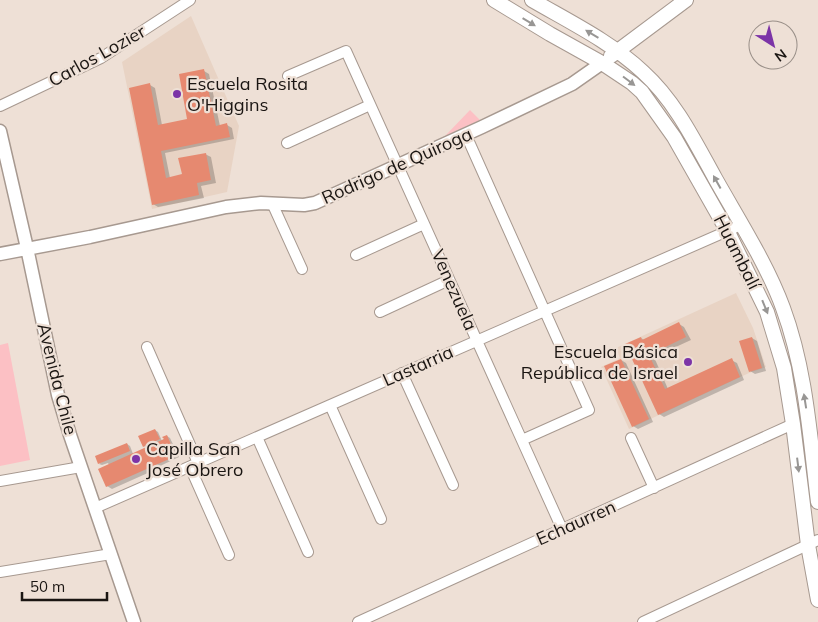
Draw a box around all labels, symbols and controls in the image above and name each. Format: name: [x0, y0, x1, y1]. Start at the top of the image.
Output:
one-way arrow: [523, 18, 536, 27]
street label: Carlos Lozier: [44, 19, 150, 92]
north arrow: [748, 20, 798, 70]
one-way arrow: [585, 30, 599, 39]
text: N: [771, 45, 790, 66]
place label: Escuela Rosita O'Higgins: [187, 72, 308, 116]
one-way arrow: [622, 76, 635, 87]
marker: Escuela Rosita O'Higgins: [171, 88, 183, 100]
street label: Rodrigo de Quiroga: [318, 122, 476, 209]
one-way arrow: [713, 176, 722, 189]
street label: Huambalí: [709, 210, 767, 295]
street label: Venezuela: [426, 246, 482, 334]
one-way arrow: [761, 300, 769, 314]
street label: Avenida Chile: [32, 321, 82, 437]
street label: Lastarria: [379, 340, 457, 391]
place label: Escuela Básica República de Israel: [521, 340, 678, 384]
marker: Escuela Básica República de Israel: [682, 356, 694, 368]
one-way arrow: [801, 393, 809, 409]
place label: Capilla San José Obrero: [146, 437, 243, 481]
marker: Capilla San José Obrero: [130, 453, 142, 465]
one-way arrow: [794, 457, 802, 473]
street label: Echaurren: [533, 495, 619, 550]
scale bar: [22, 570, 108, 602]
text: 50 m: [30, 577, 65, 596]

